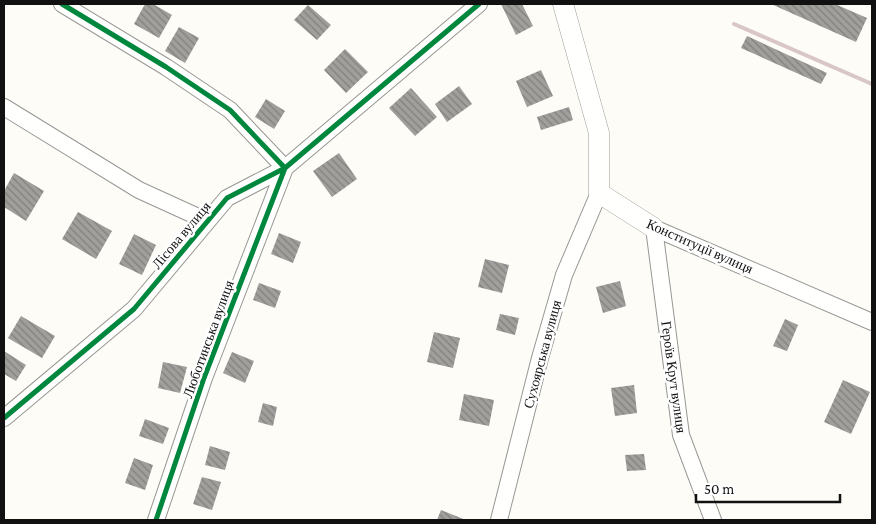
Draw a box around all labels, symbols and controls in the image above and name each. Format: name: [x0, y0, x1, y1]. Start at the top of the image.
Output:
street label: Лісова вулиця: [148, 198, 214, 272]
street label: Конституції вулиця: [644, 215, 756, 277]
street label: Люботинська вулиця: [179, 278, 237, 400]
street label: Сухоярська вулиця: [520, 298, 564, 410]
street label: Героїв Крут вулиця: [658, 320, 690, 435]
scale bar: [696, 472, 840, 504]
text: 50 m: [704, 481, 734, 497]

